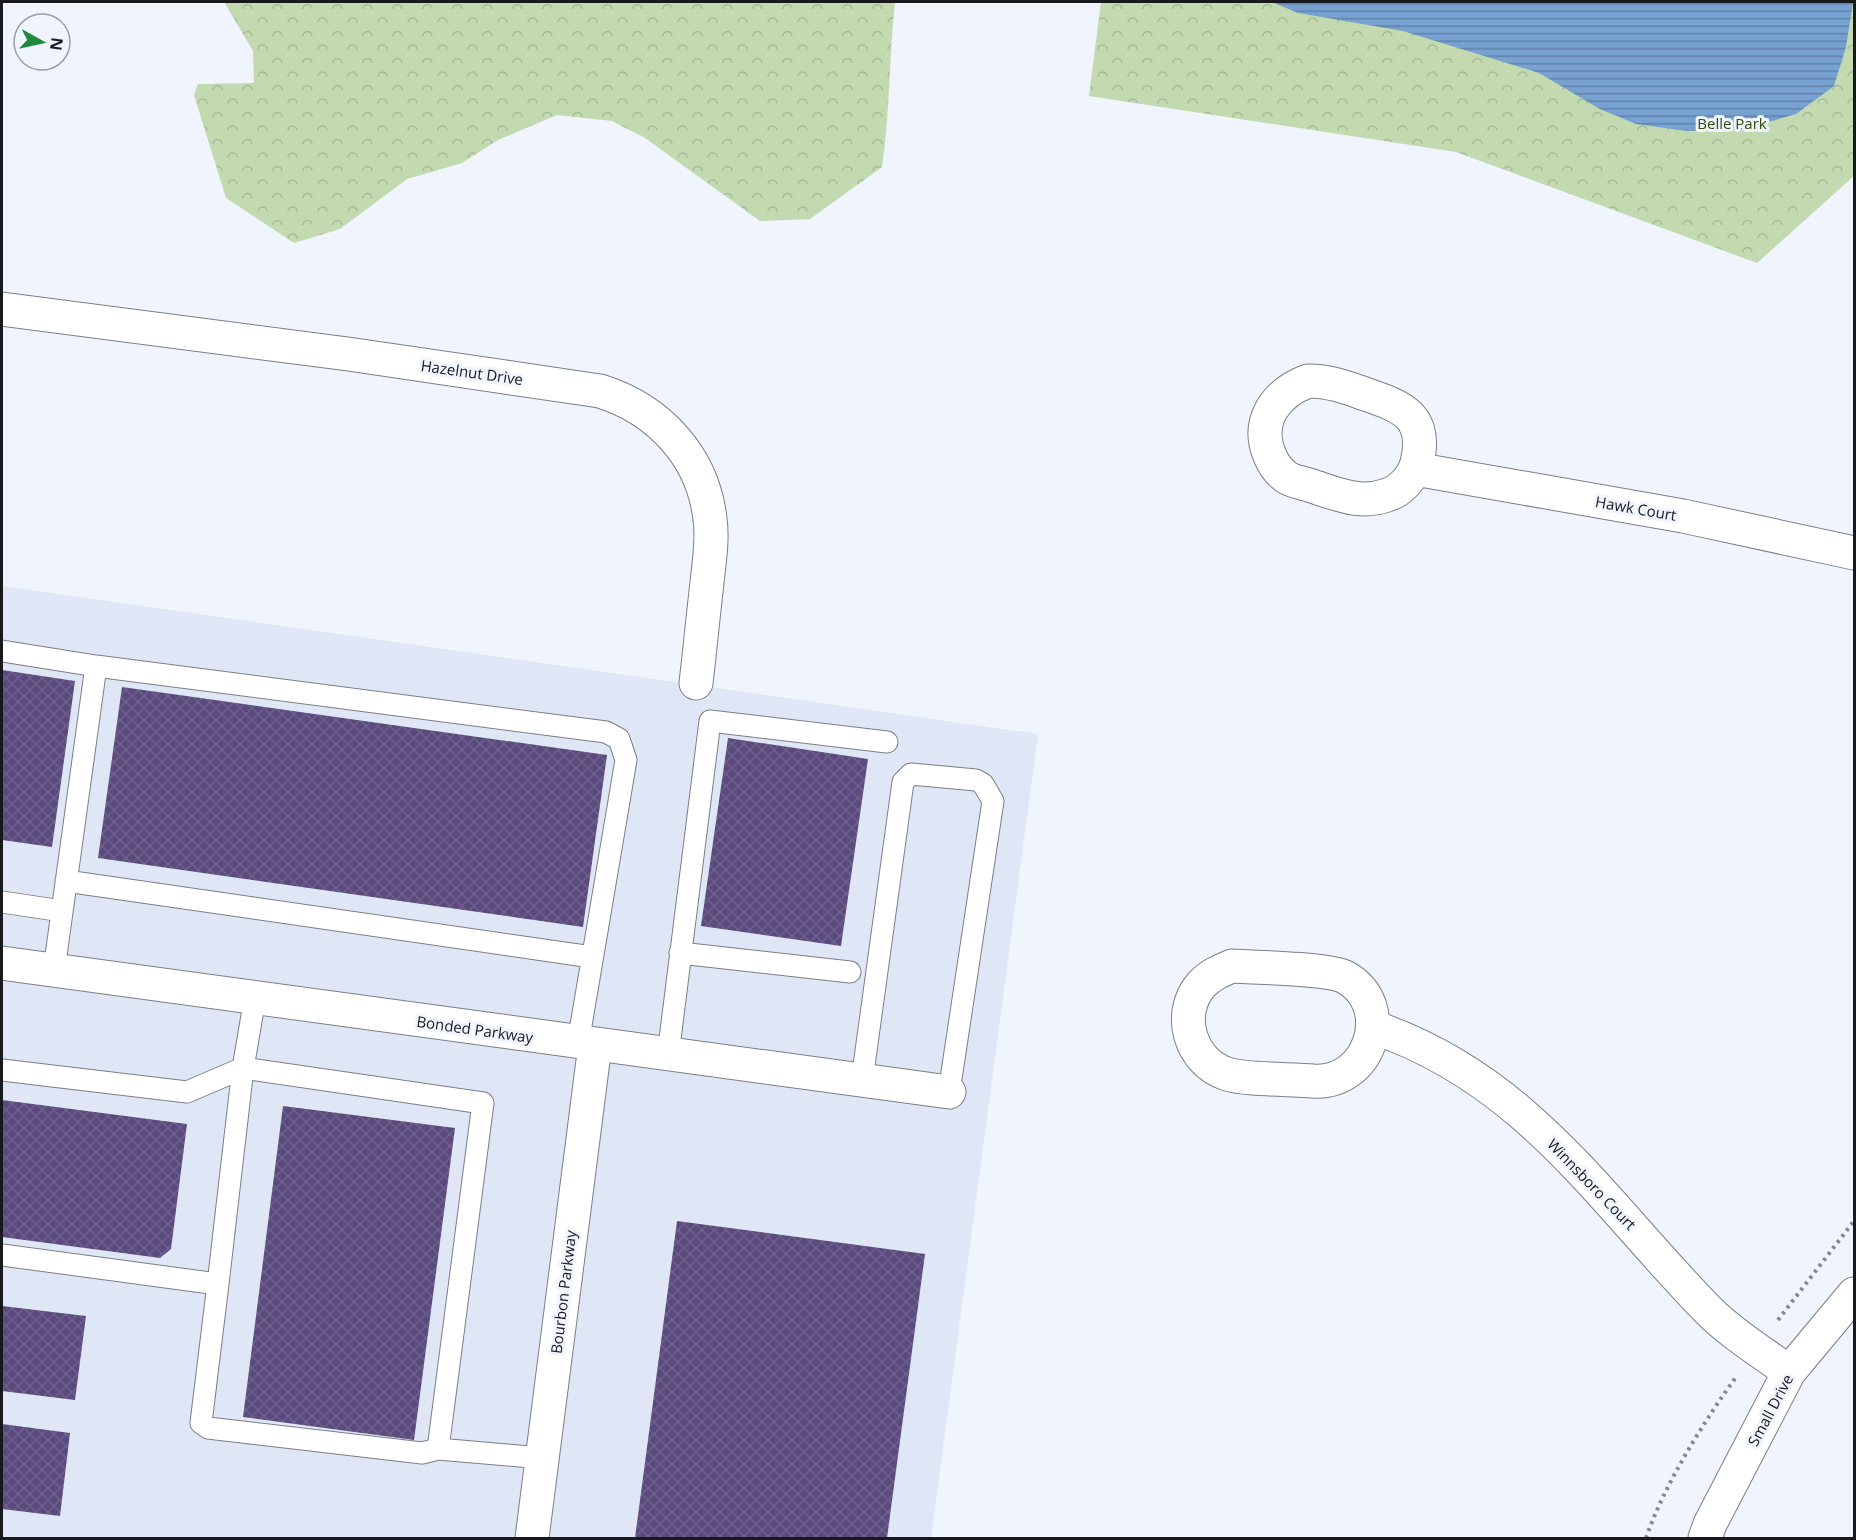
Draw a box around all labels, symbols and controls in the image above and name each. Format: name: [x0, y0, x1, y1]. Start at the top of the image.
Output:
north arrow: [12, 12, 72, 72]
text: N: [45, 36, 69, 52]
park label: Belle Park: [1697, 113, 1767, 133]
street label: Hazelnut Drive: [420, 355, 524, 389]
street label: Hawk Court: [1594, 491, 1678, 525]
street label: Bonded Parkway: [415, 1011, 535, 1047]
street label: Winnsboro Court: [1543, 1134, 1641, 1234]
street label: Bourbon Parkway: [546, 1229, 581, 1355]
street label: Small Drive: [1743, 1371, 1797, 1449]

